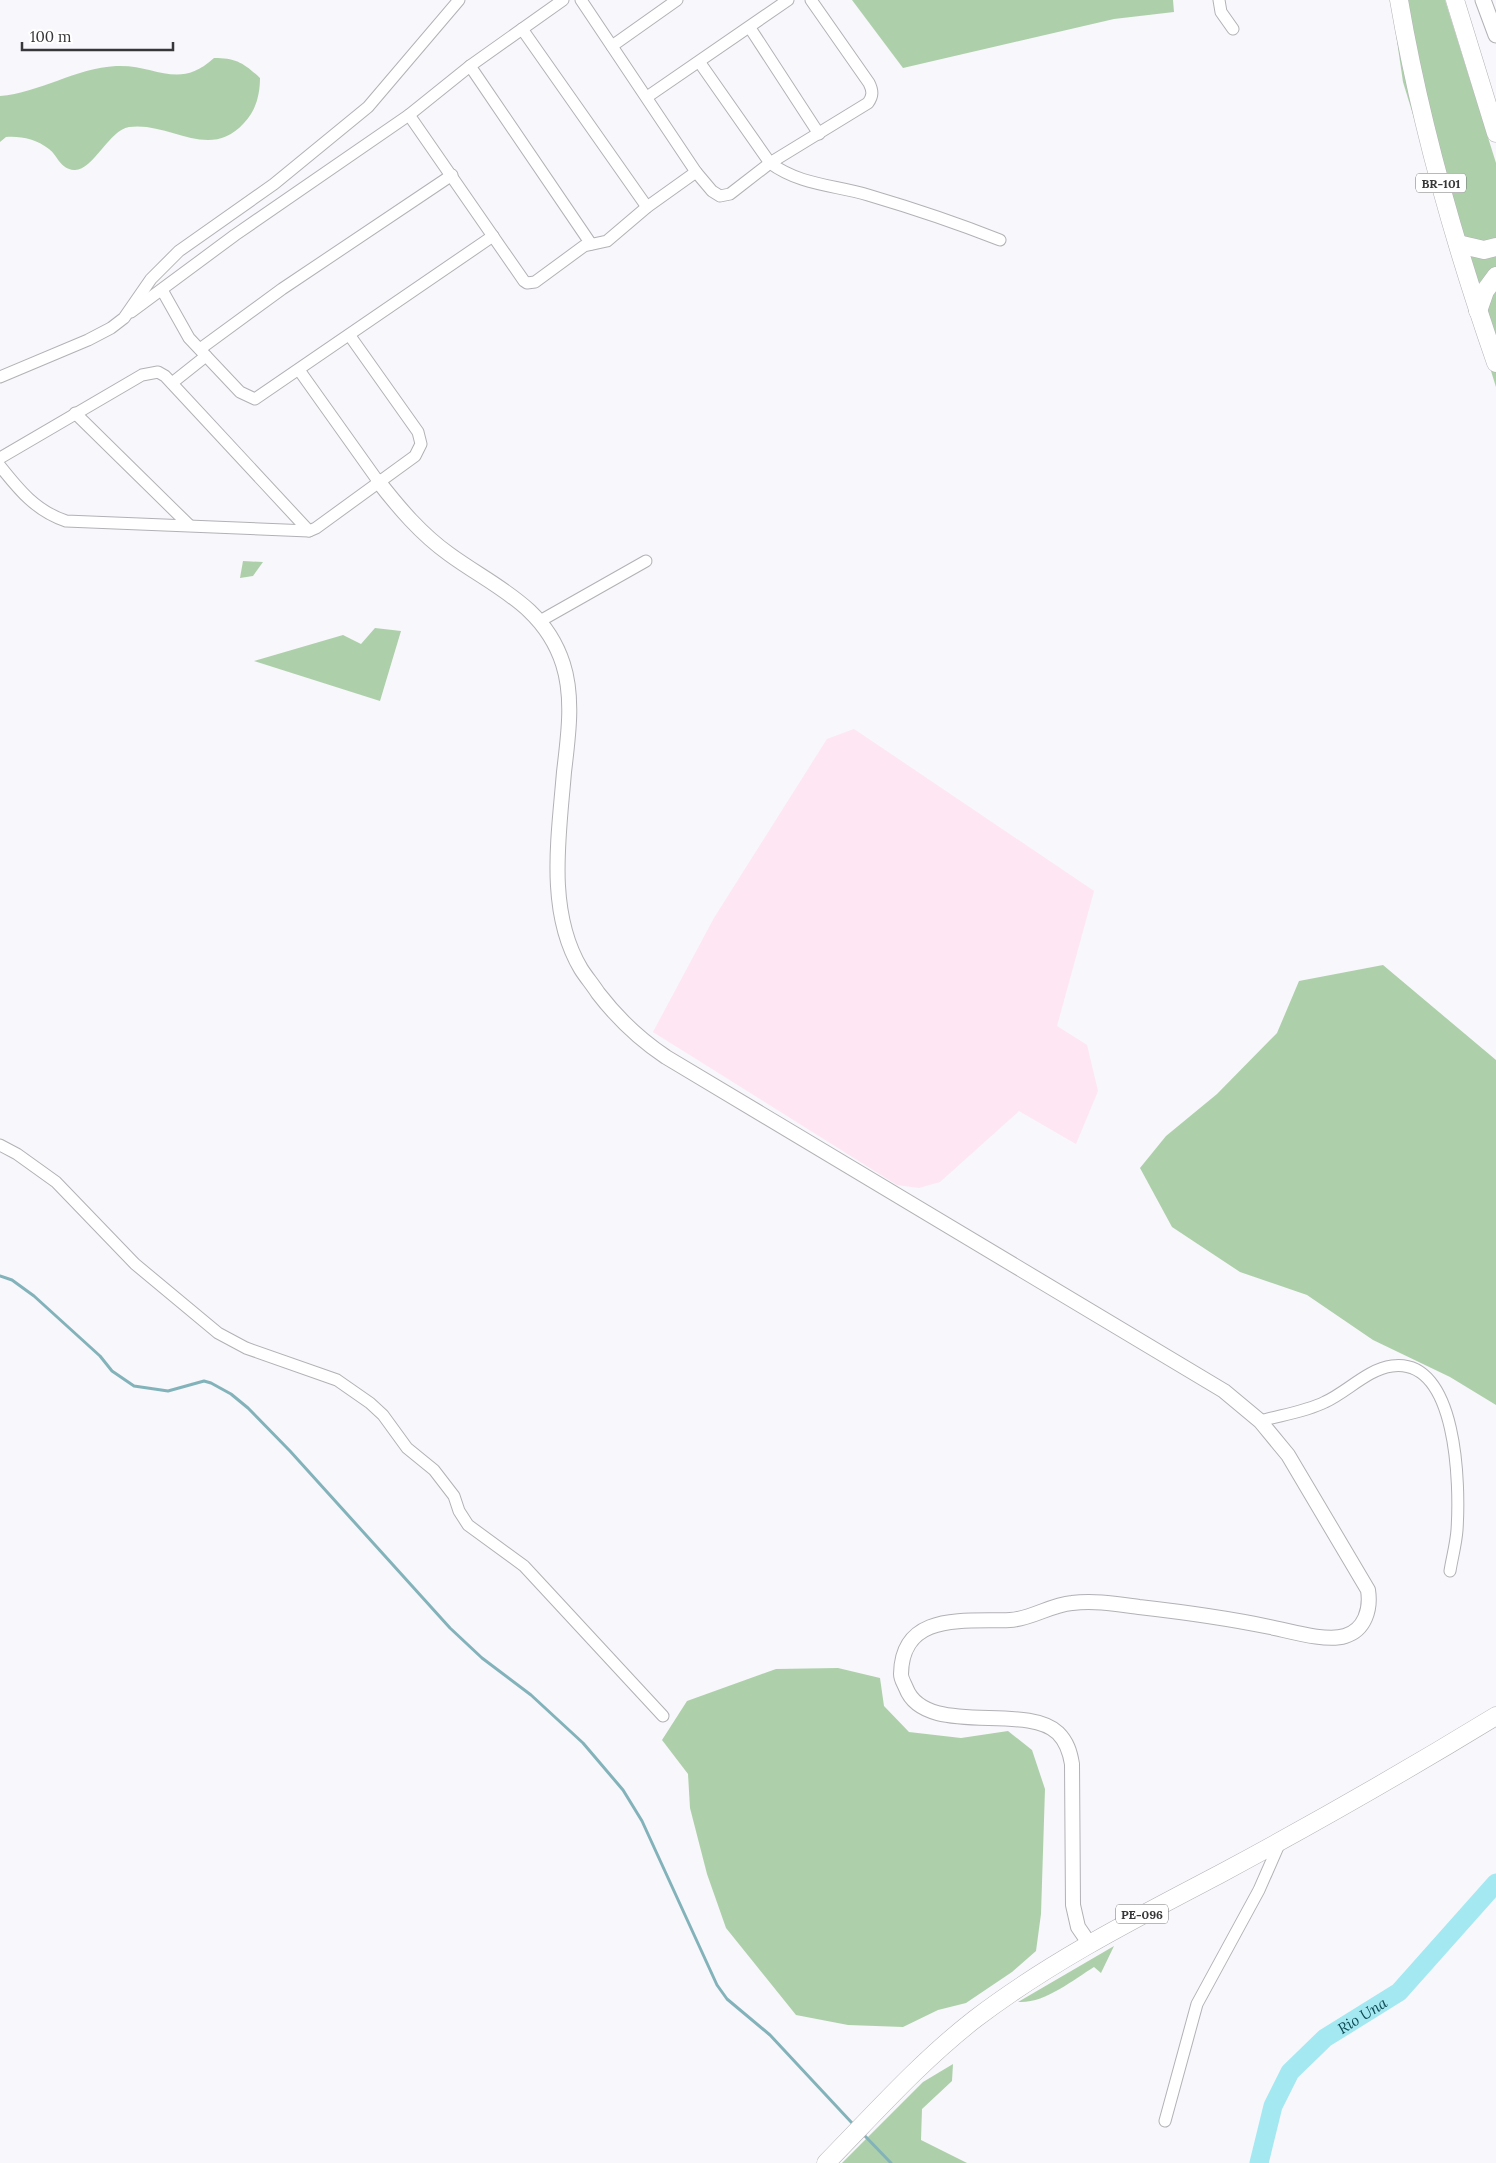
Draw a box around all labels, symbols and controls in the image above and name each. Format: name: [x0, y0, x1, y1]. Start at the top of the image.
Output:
scale bar: [22, 20, 174, 52]
text: 100 m: [30, 27, 71, 46]
road number: BR-101: [1416, 174, 1466, 192]
road number: PE-096: [1116, 1905, 1168, 1924]
water label: Rio Una: [1334, 1992, 1391, 2038]

